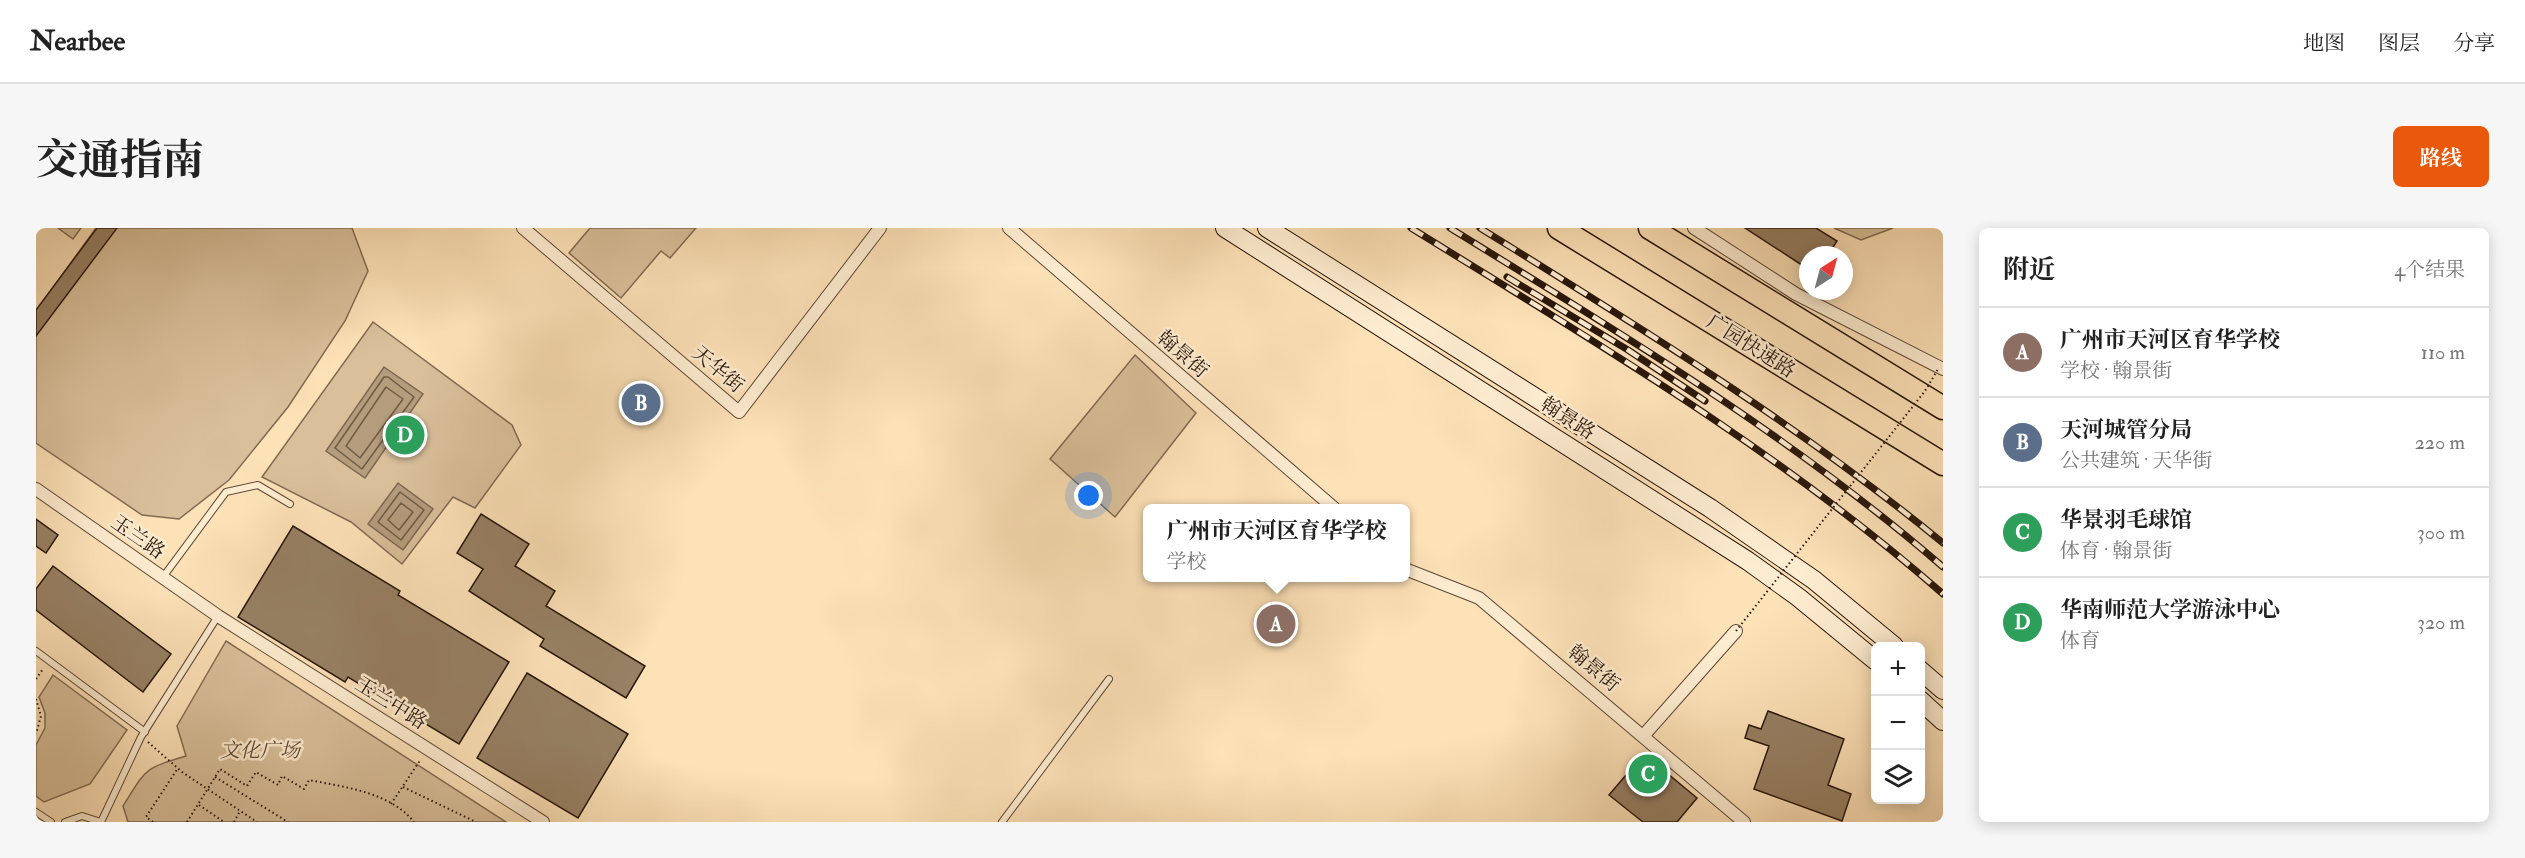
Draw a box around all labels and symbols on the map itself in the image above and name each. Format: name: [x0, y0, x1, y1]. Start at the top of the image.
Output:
north arrow: [1799, 246, 1853, 300]
street label: 广园快速路: [1702, 309, 1800, 383]
street label: 翰景街: [1152, 325, 1214, 383]
street label: 天华街: [687, 340, 749, 398]
pin: B: [622, 380, 660, 426]
street label: 翰景路: [1536, 391, 1600, 445]
pin: D: [386, 412, 424, 458]
your location: [1074, 481, 1103, 510]
street label: 玉兰路: [106, 510, 170, 564]
pin: A: [1256, 602, 1296, 646]
street label: 翰景街: [1563, 639, 1625, 697]
street label: 玉兰中路: [350, 671, 432, 735]
park label: 文化广场: [220, 738, 302, 763]
pin: C: [1628, 752, 1668, 796]

